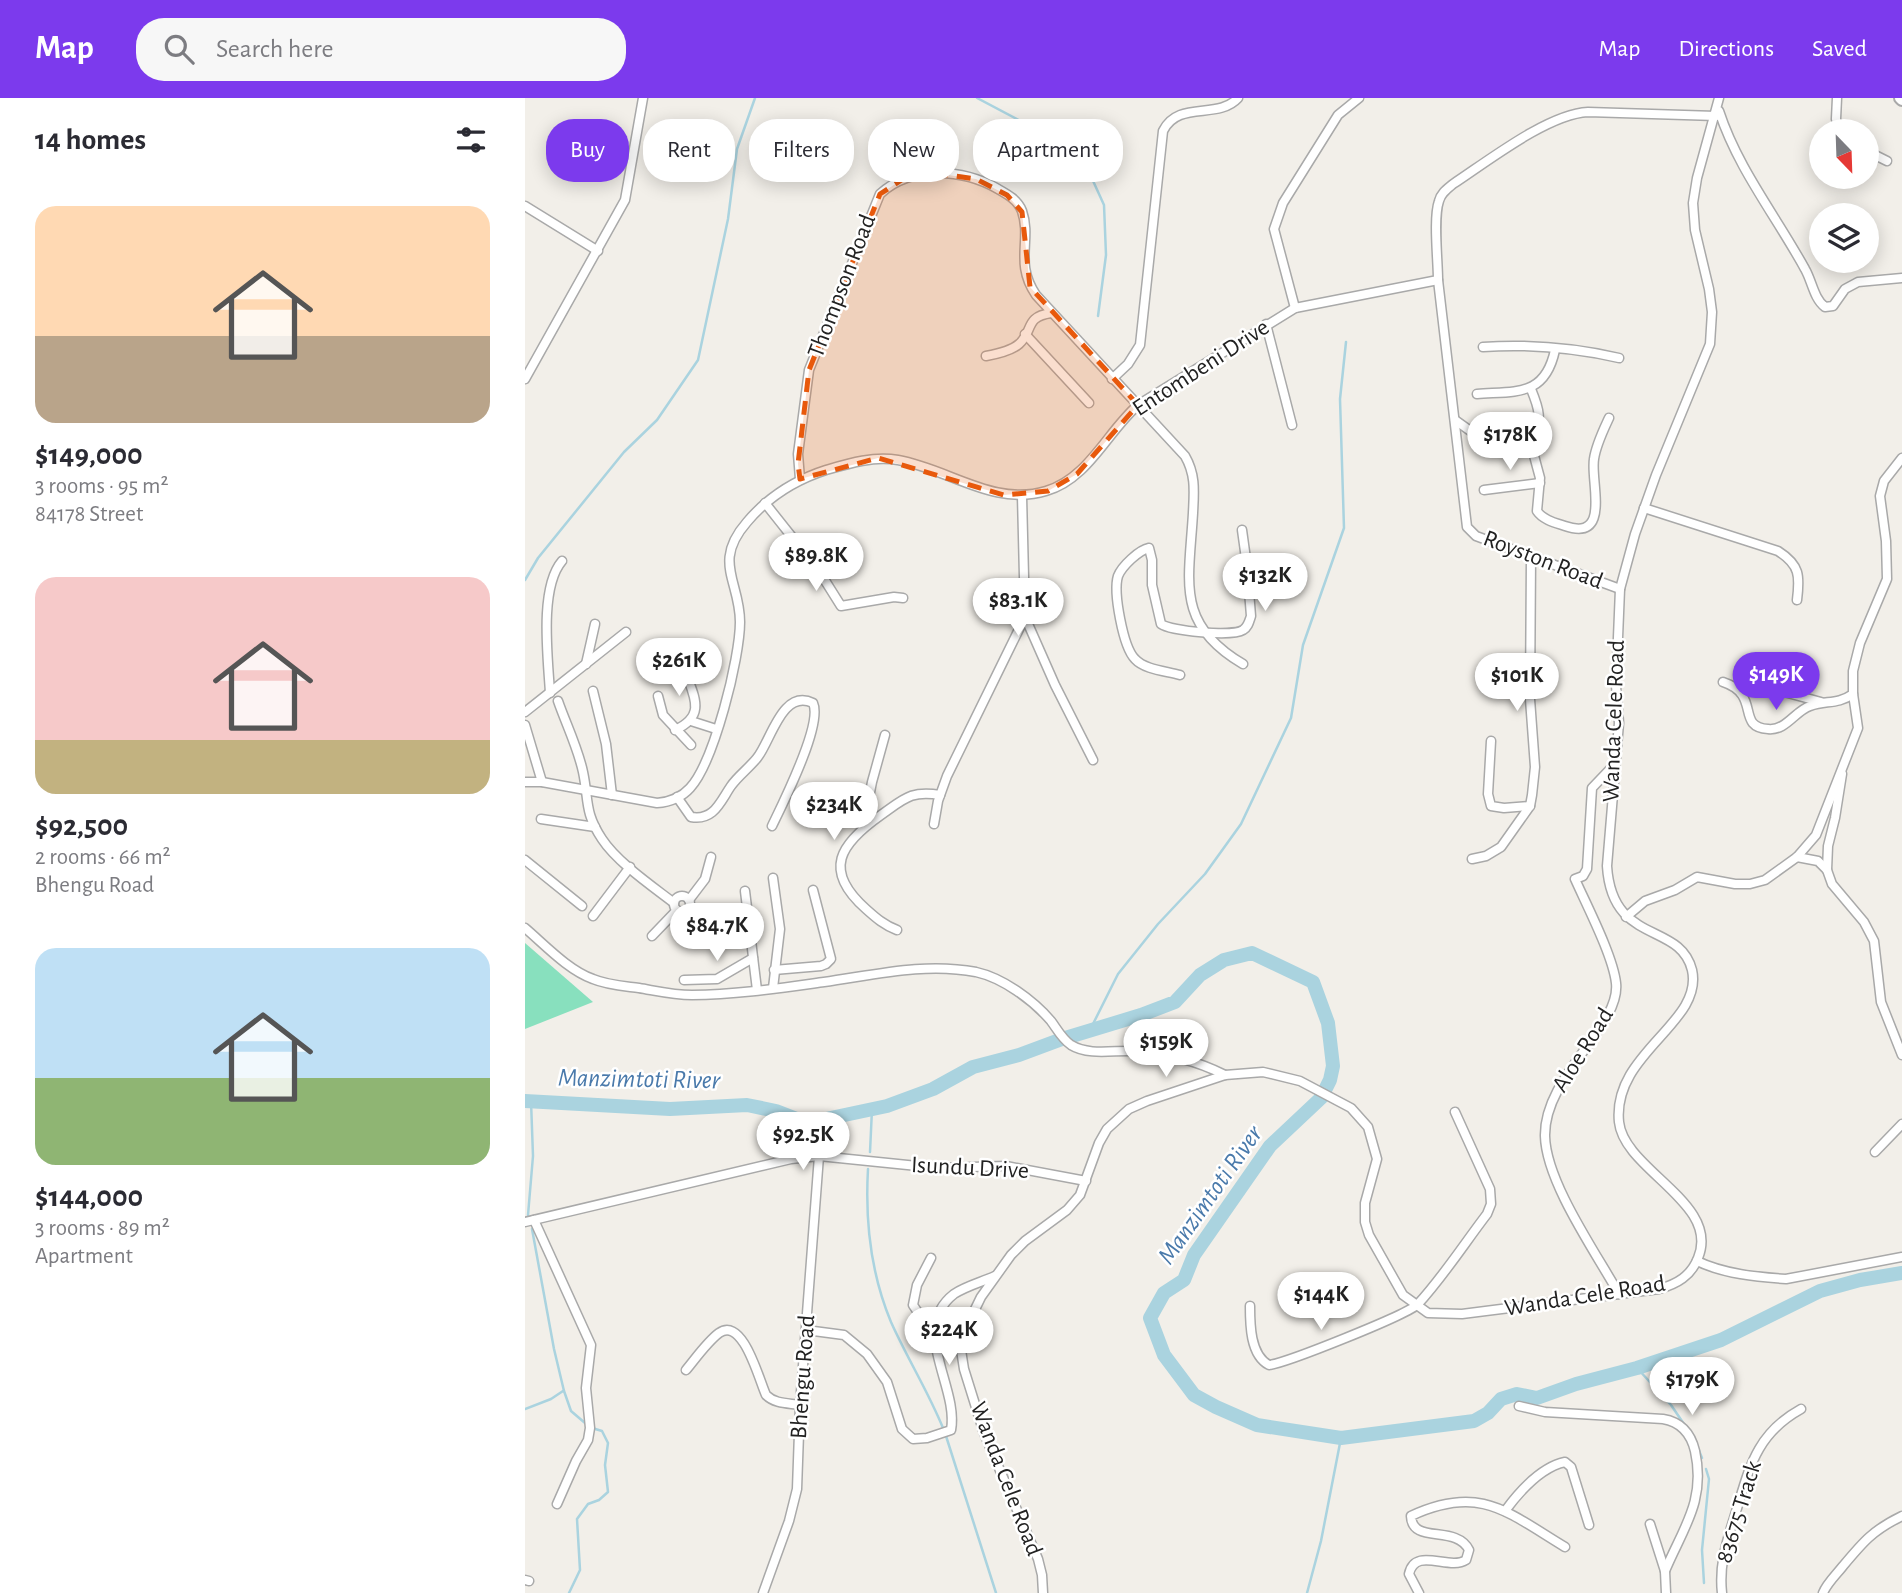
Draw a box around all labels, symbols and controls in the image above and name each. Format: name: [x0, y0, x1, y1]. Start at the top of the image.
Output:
search box: [136, 18, 626, 81]
icon: search: [160, 30, 198, 68]
text: Map: [35, 32, 94, 65]
text: Search here: [216, 36, 334, 62]
text: Map: [1598, 37, 1640, 61]
text: Directions: [1678, 37, 1774, 61]
text: Saved: [1812, 37, 1867, 61]
chip: Buy: [546, 119, 629, 182]
chip: Rent: [643, 119, 735, 182]
chip: Filters: [749, 119, 854, 182]
chip: New: [868, 119, 959, 182]
chip: Apartment: [973, 119, 1123, 182]
north arrow: [1809, 119, 1879, 189]
map controls: [1809, 119, 1879, 273]
icon: filters: [452, 121, 490, 159]
text: 14 homes: [35, 125, 146, 155]
button: layers: [1809, 203, 1879, 273]
street label: Thompson Road: [804, 211, 880, 361]
icon: home: [200, 252, 326, 378]
street label: Entombeni Drive: [1129, 315, 1273, 421]
pin: $178K: [1461, 412, 1559, 472]
text: $178K: [1483, 423, 1537, 446]
text: $149,000: [35, 440, 143, 470]
text: 3 rooms · 95 m²: [35, 475, 168, 498]
text: 84178 Street: [35, 503, 143, 526]
street label: Royston Road: [1480, 526, 1606, 594]
pin: $89.8K: [759, 533, 873, 593]
text: $89.8K: [785, 544, 847, 567]
pin: $132K: [1216, 554, 1314, 613]
text: $132K: [1239, 564, 1291, 587]
pin: $83.1K: [961, 578, 1075, 638]
text: $83.1K: [989, 589, 1047, 612]
icon: home: [200, 623, 326, 749]
pin: $261K: [630, 638, 728, 698]
street label: Wanda Cele Road: [1599, 639, 1629, 803]
text: $261K: [652, 649, 706, 672]
pin: $149K: [1727, 652, 1825, 712]
pin: $101K: [1468, 654, 1566, 713]
text: $149K: [1749, 663, 1803, 686]
text: $101K: [1491, 664, 1543, 687]
pin: $234K: [785, 782, 883, 842]
text: $234K: [806, 793, 862, 816]
text: $92,500: [35, 811, 128, 841]
text: 2 rooms · 66 m²: [35, 846, 171, 869]
text: Bhengu Road: [35, 874, 154, 897]
pin: $84.7K: [660, 904, 774, 963]
text: $84.7K: [686, 914, 748, 937]
icon: home: [200, 994, 326, 1120]
street label: Aloe Road: [1548, 1004, 1618, 1096]
pin: $159K: [1117, 1020, 1215, 1079]
text: $159K: [1139, 1030, 1193, 1053]
water label: Manzimtoti River: [558, 1065, 722, 1093]
pin: $92.5K: [746, 1112, 860, 1172]
water label: Manzimtoti River: [1153, 1120, 1268, 1269]
text: $92.5K: [773, 1123, 833, 1146]
street label: Isundu Drive: [911, 1153, 1029, 1183]
text: $144,000: [35, 1182, 143, 1212]
text: 3 rooms · 89 m²: [35, 1217, 170, 1240]
text: Apartment: [35, 1245, 133, 1268]
street label: Wanda Cele Road: [1503, 1271, 1667, 1321]
pin: $144K: [1272, 1272, 1370, 1332]
text: $144K: [1293, 1283, 1349, 1306]
pin: $224K: [900, 1308, 998, 1367]
street label: Bhengu Road: [787, 1314, 819, 1440]
text: $224K: [920, 1318, 978, 1341]
pin: $179K: [1643, 1358, 1741, 1417]
text: $179K: [1665, 1368, 1719, 1391]
street label: Wanda Cele Road: [966, 1399, 1046, 1559]
street label: 83675 Track: [1712, 1458, 1766, 1566]

